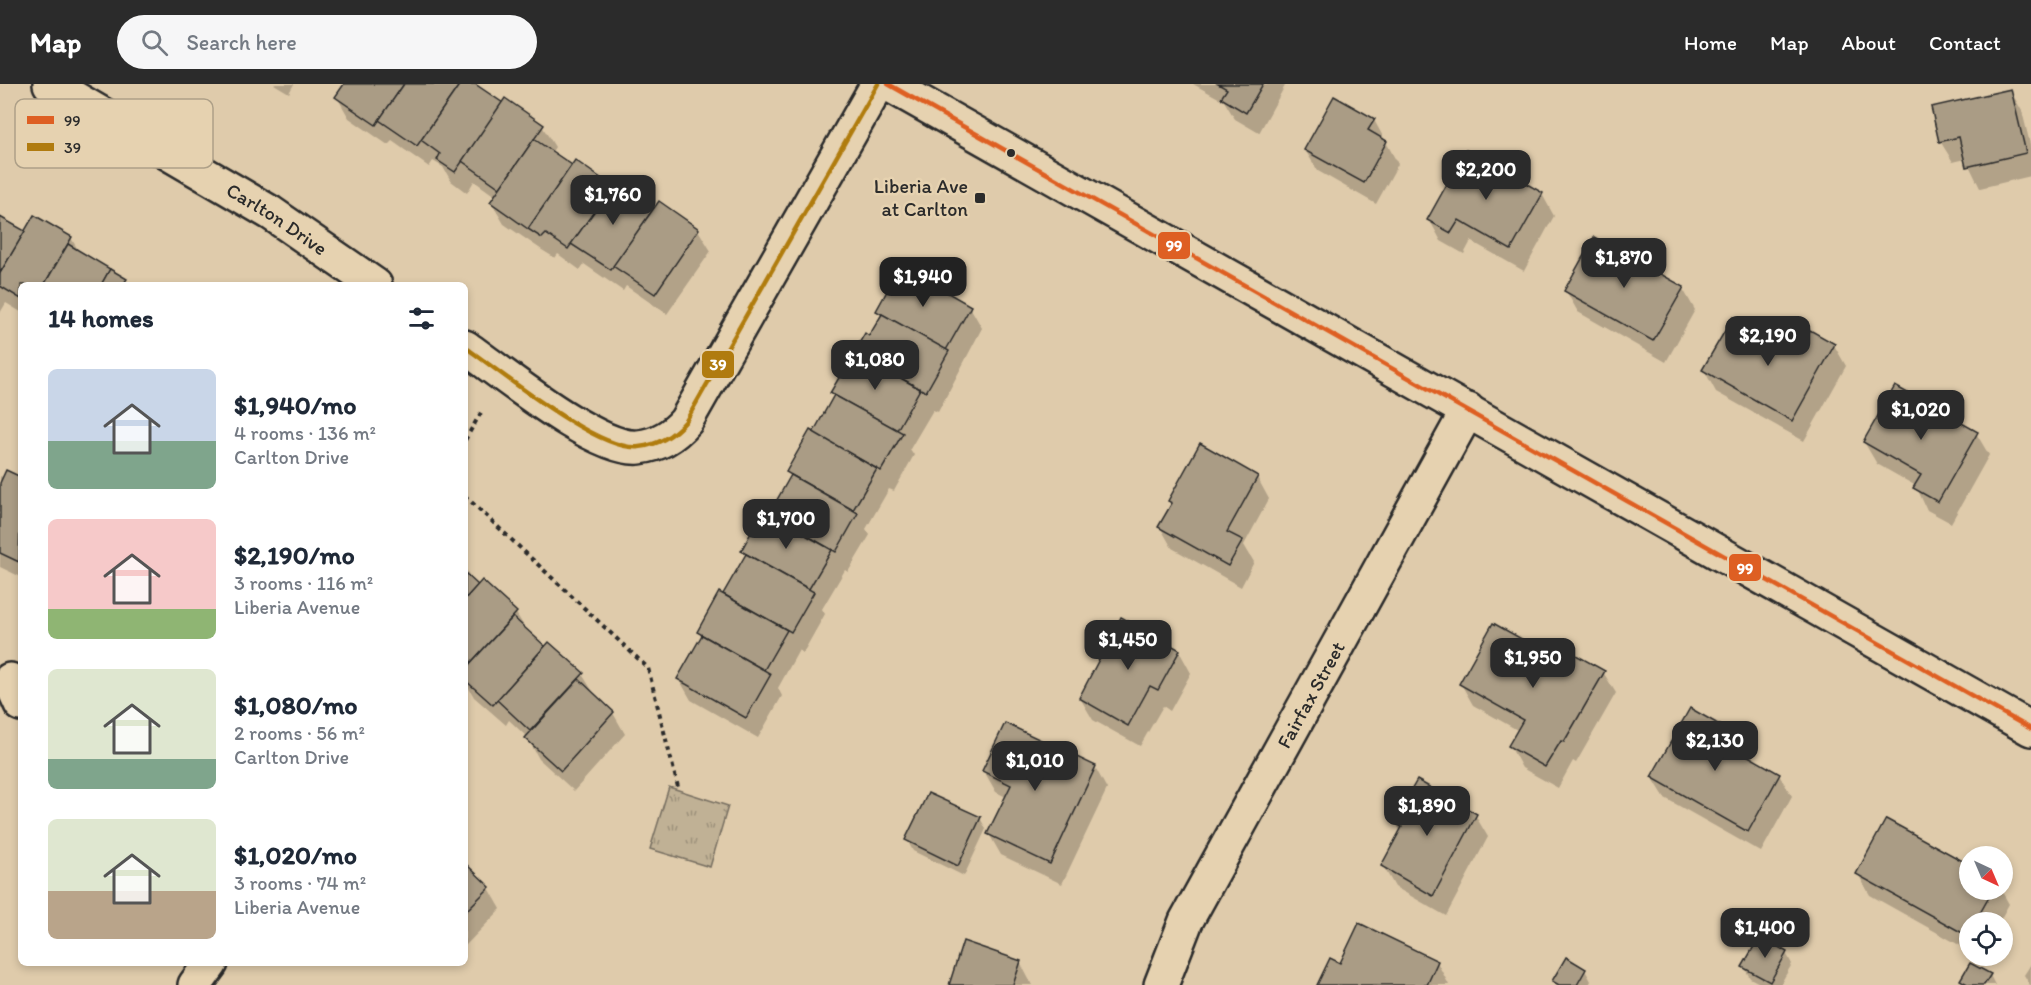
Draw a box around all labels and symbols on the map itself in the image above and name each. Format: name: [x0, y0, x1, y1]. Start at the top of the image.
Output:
legend: [15, 99, 213, 168]
text: 99: [64, 111, 81, 130]
text: 39: [64, 138, 81, 157]
unlabelled marker: [1005, 147, 1017, 159]
pin: $2,200: [1437, 150, 1535, 201]
place label: Liberia Ave at Carlton: [874, 174, 968, 221]
pin: $1,760: [564, 175, 662, 226]
street label: Carlton Drive: [222, 178, 332, 260]
marker: Liberia Ave at Carlton: [973, 191, 987, 205]
line badge: 99: [1157, 231, 1191, 260]
text: 99: [1166, 236, 1182, 255]
pin: $1,870: [1575, 238, 1673, 289]
pin: $1,940: [874, 257, 972, 308]
pin: $2,190: [1719, 316, 1817, 367]
pin: $1,080: [826, 340, 924, 391]
line badge: 39: [701, 350, 735, 379]
text: 39: [709, 355, 727, 374]
pin: $1,020: [1872, 390, 1970, 441]
pin: $1,700: [737, 499, 835, 550]
line badge: 99: [1728, 553, 1762, 582]
text: 99: [1737, 559, 1753, 578]
pin: $1,450: [1079, 620, 1177, 671]
street label: Fairfax Street: [1272, 637, 1350, 752]
pin: $1,950: [1484, 638, 1582, 689]
pin: $2,130: [1666, 721, 1764, 772]
pin: $1,010: [986, 741, 1084, 792]
pin: $1,890: [1378, 786, 1476, 837]
north arrow: [1959, 846, 2013, 900]
pin: $1,400: [1716, 908, 1814, 959]

